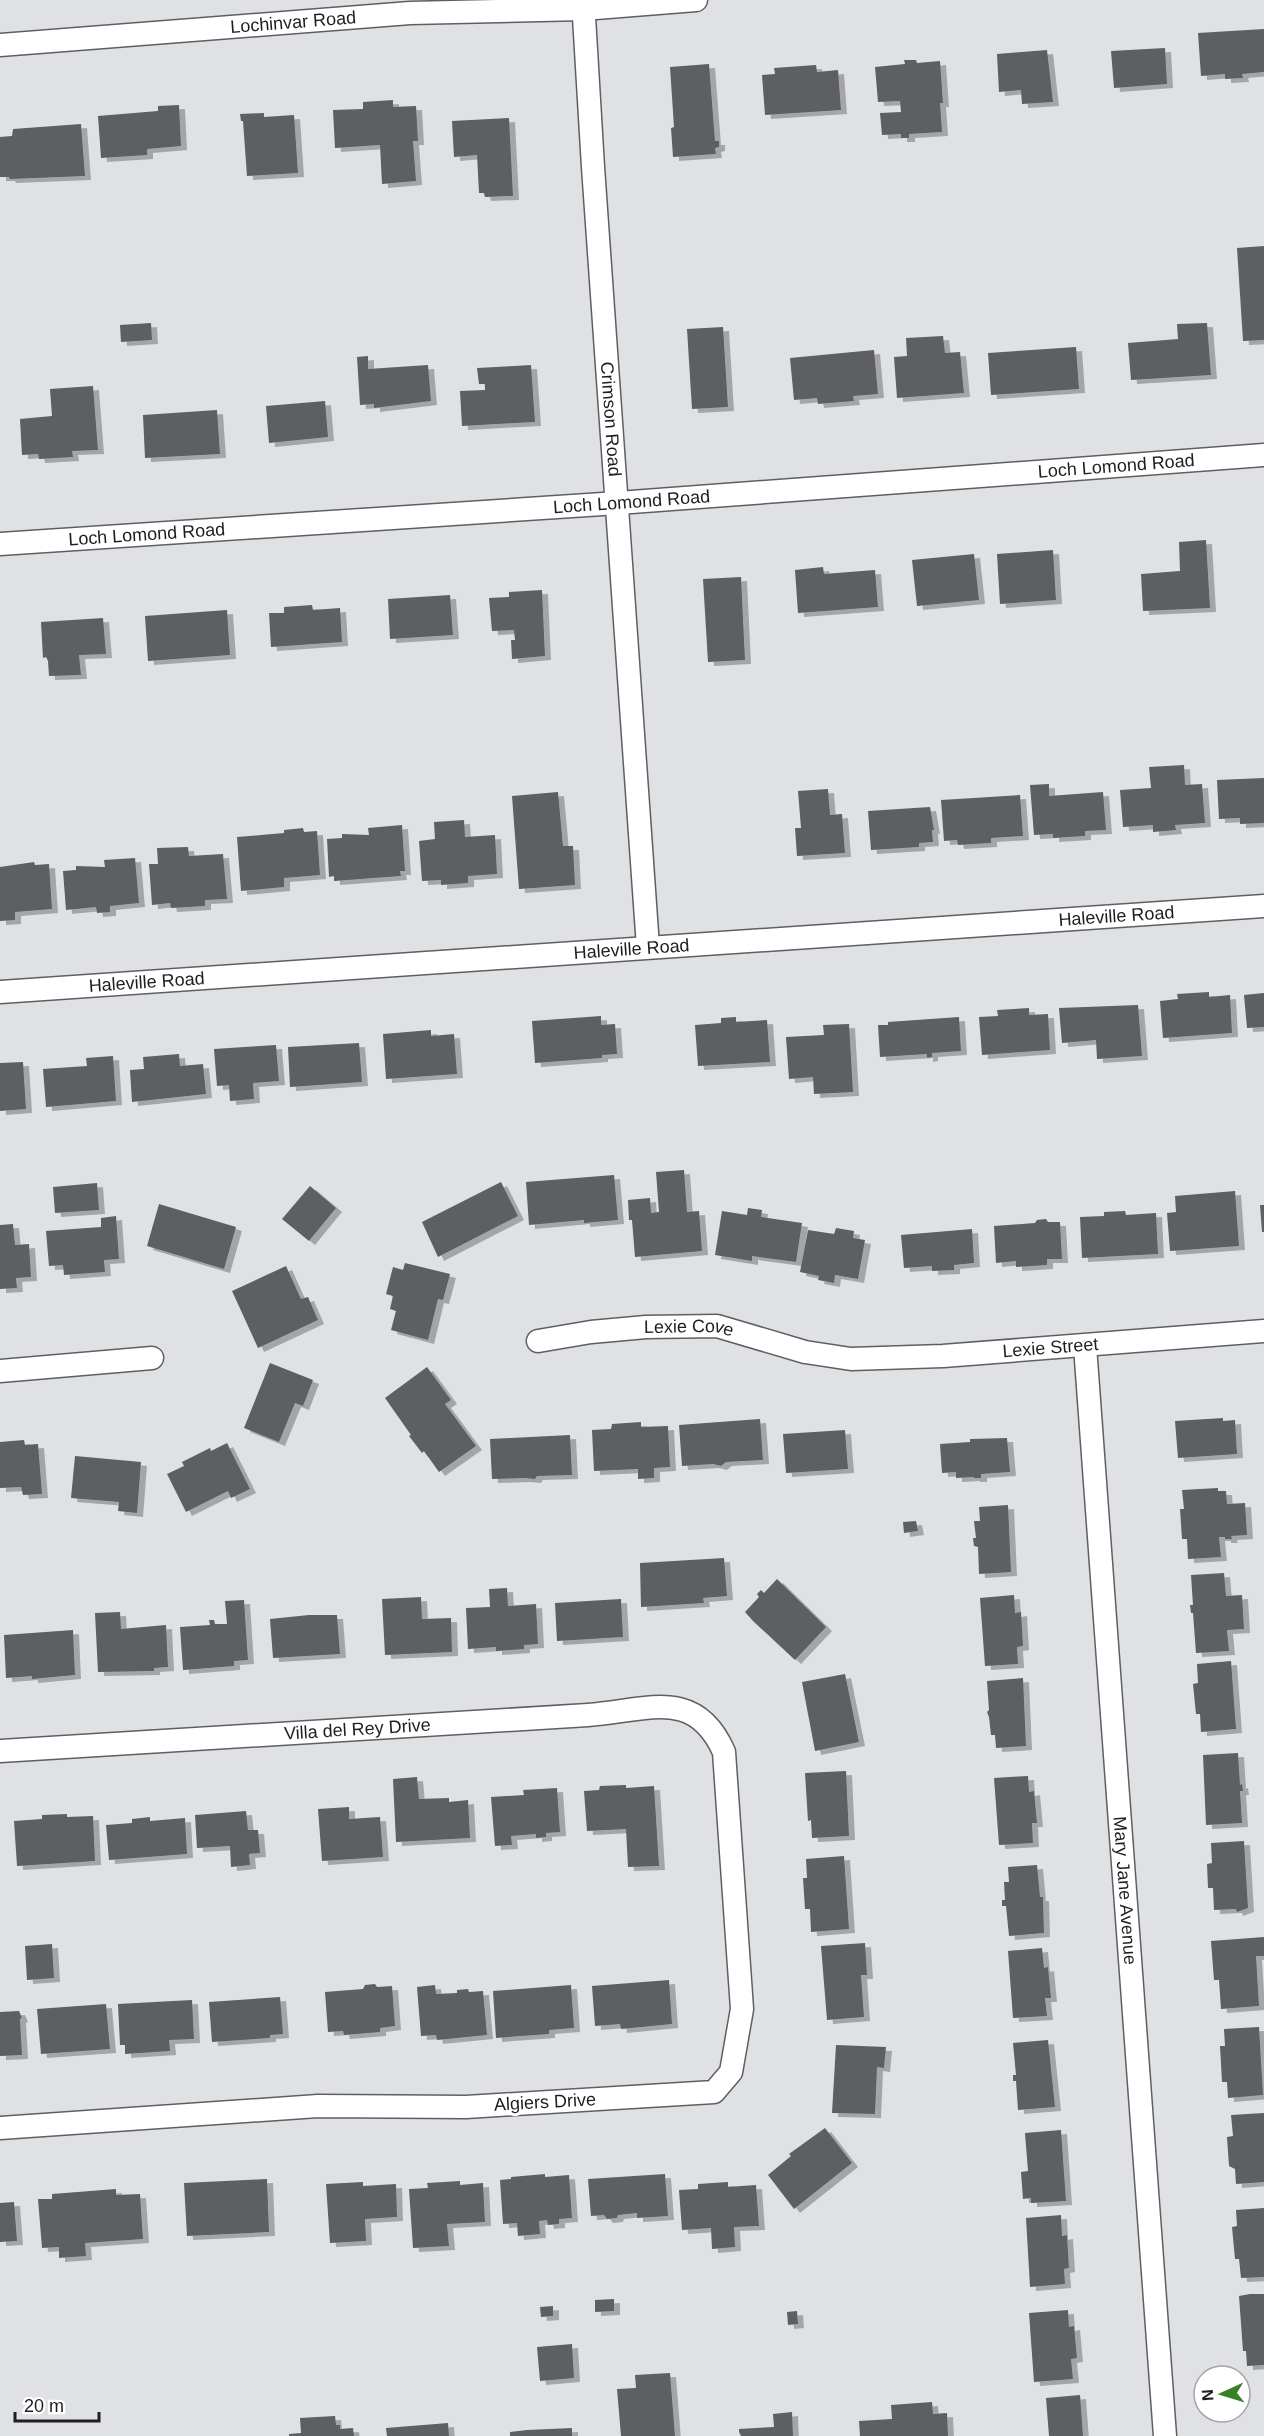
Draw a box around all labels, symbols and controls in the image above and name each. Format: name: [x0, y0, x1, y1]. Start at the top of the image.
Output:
street label: Lochinvar Road: [229, 7, 357, 37]
street label: Crimson Road: [597, 361, 625, 477]
street label: Loch Lomond Road: [1037, 450, 1195, 482]
street label: Loch Lomond Road: [553, 486, 711, 517]
street label: Loch Lomond Road: [68, 519, 226, 549]
street label: Haleville Road: [1058, 902, 1175, 930]
street label: Haleville Road: [573, 935, 690, 963]
street label: Haleville Road: [88, 968, 205, 996]
street label: Lexie Cove: [644, 1316, 736, 1340]
street label: Lexie Street: [1002, 1334, 1099, 1361]
street label: Villa del Rey Drive: [283, 1715, 431, 1744]
street label: Mary Jane Avenue: [1110, 1816, 1140, 1965]
street label: Algiers Drive: [494, 2089, 596, 2115]
north arrow: [1192, 2364, 1252, 2424]
scale bar: [15, 2385, 99, 2423]
text: N: [1199, 2389, 1216, 2401]
text: 20 m: [24, 2396, 64, 2416]

